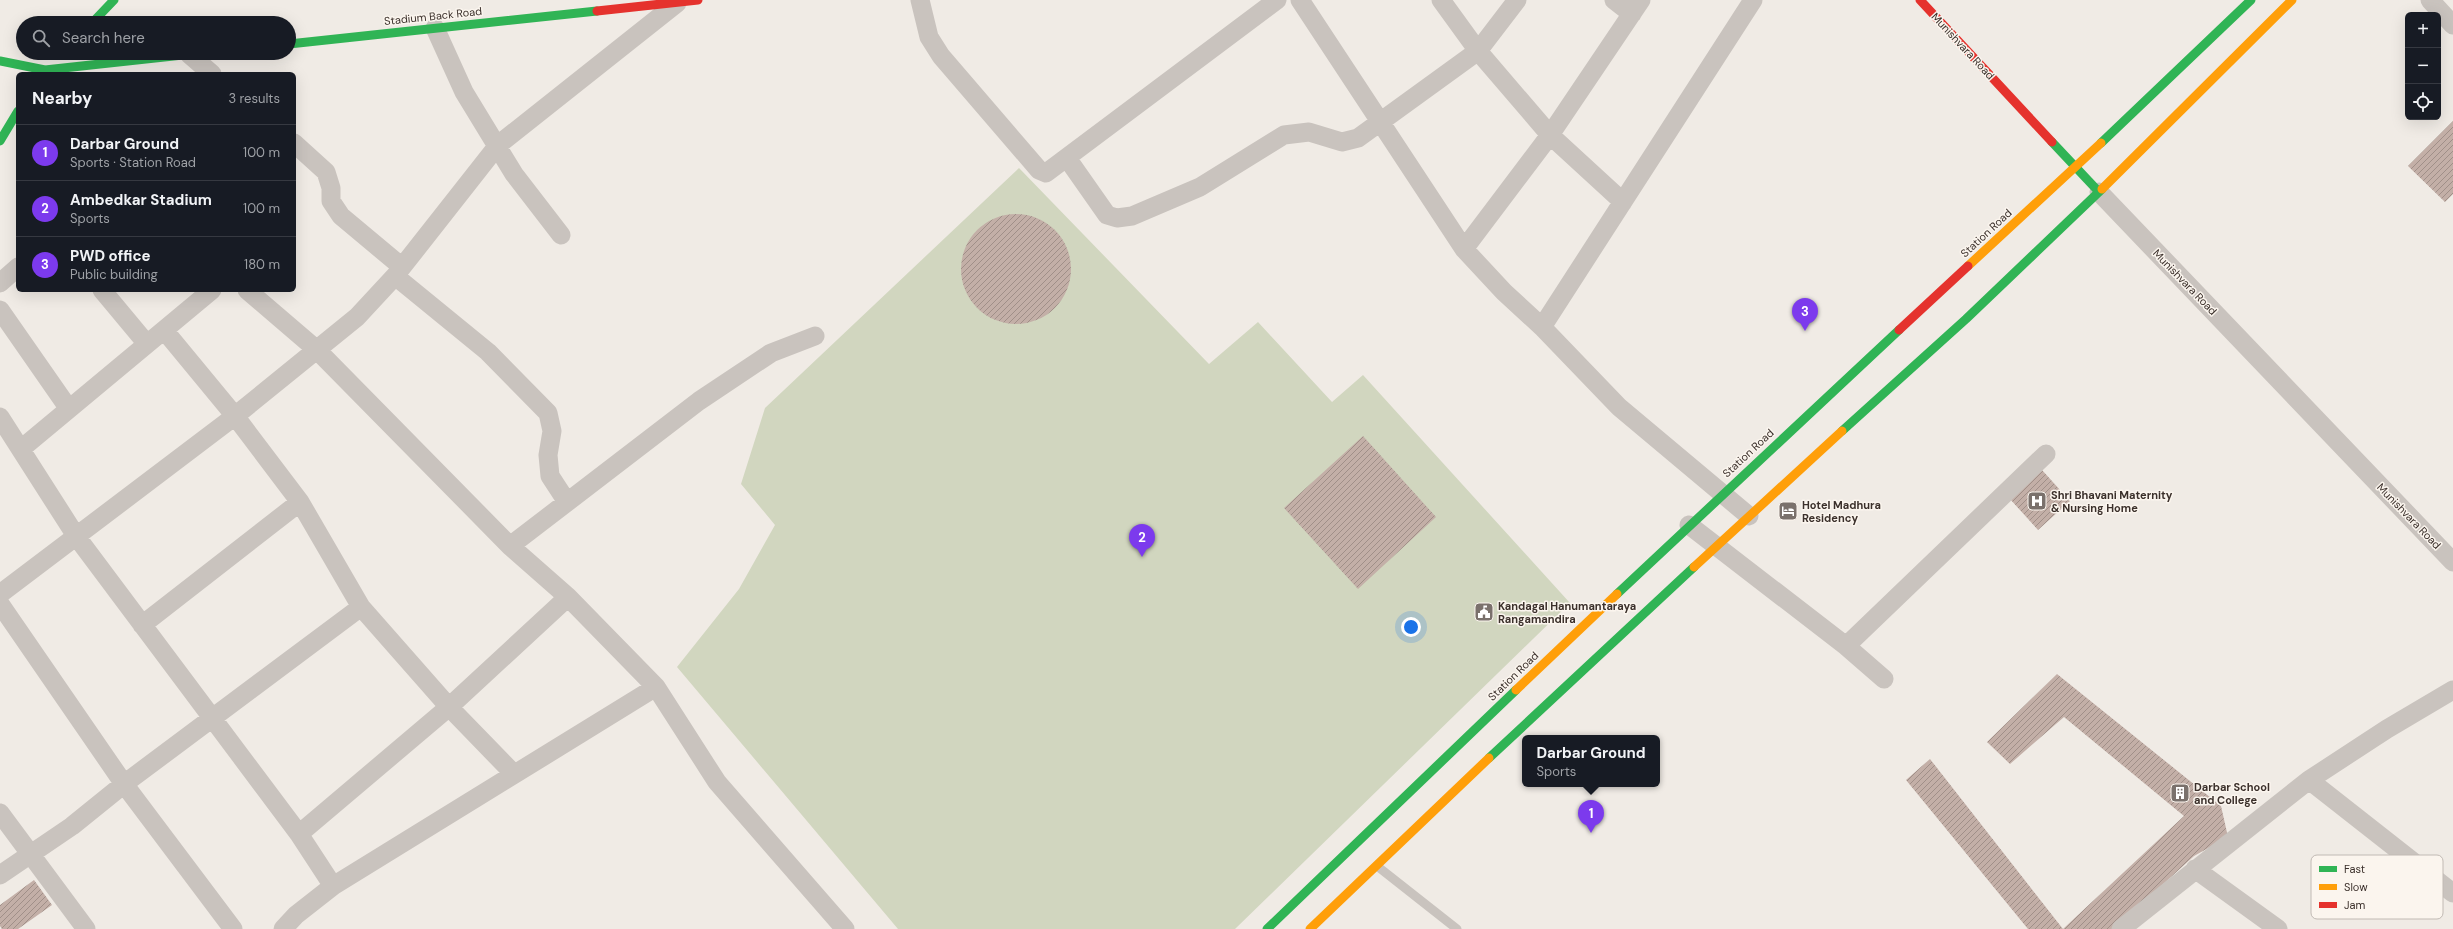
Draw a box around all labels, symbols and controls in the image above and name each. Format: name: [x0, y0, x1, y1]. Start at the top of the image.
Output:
street label: Stadium Back Road: [383, 4, 483, 28]
street label: Munishvara Road: [1928, 10, 1998, 82]
map controls: [2405, 12, 2441, 120]
button: +: [2405, 12, 2441, 48]
search box: [16, 16, 296, 60]
icon: search: [30, 27, 52, 49]
text: Search here: [62, 28, 145, 48]
button: −: [2405, 48, 2441, 84]
button: locate: [2405, 84, 2441, 120]
text: Nearby: [32, 87, 92, 109]
text: 3 results: [228, 90, 280, 107]
text: Darbar Ground: [70, 134, 179, 154]
text: 1: [43, 144, 47, 161]
text: 100 m: [243, 144, 280, 161]
text: Sports · Station Road: [70, 154, 196, 171]
text: Ambedkar Stadium: [70, 190, 212, 210]
text: 2: [41, 200, 49, 217]
text: 100 m: [243, 200, 280, 217]
street label: Station Road: [1958, 206, 2015, 260]
text: Sports: [70, 210, 110, 227]
text: PWD office: [70, 246, 151, 266]
street label: Munishvara Road: [2150, 246, 2220, 318]
text: 3: [41, 256, 49, 273]
text: 180 m: [244, 256, 280, 273]
text: Public building: [70, 266, 158, 283]
pin: 3: [1792, 298, 1818, 331]
street label: Station Road: [1720, 426, 1777, 480]
street label: Munishvara Road: [2374, 480, 2444, 552]
place label: Shri Bhavani Maternity & Nursing Home: [2051, 488, 2173, 515]
hospital icon: Shri Bhavani Maternity & Nursing Home: [2026, 490, 2048, 512]
place label: Hotel Madhura Residency: [1802, 498, 1881, 525]
hotel icon: Hotel Madhura Residency: [1777, 500, 1799, 522]
pin: 2: [1129, 524, 1155, 557]
place label: Kandagal Hanumantaraya Rangamandira: [1498, 599, 1636, 626]
public building icon: Kandagal Hanumantaraya Rangamandira: [1473, 601, 1495, 623]
your location: [1401, 617, 1421, 637]
street label: Station Road: [1485, 648, 1541, 704]
popup: [1522, 735, 1660, 787]
text: Darbar Ground: [1537, 743, 1645, 763]
text: Sports: [1537, 763, 1576, 780]
place label: Darbar School and College: [2194, 780, 2270, 807]
building icon: Darbar School and College: [2169, 782, 2191, 804]
pin: 1: [1578, 800, 1604, 833]
legend: [2311, 855, 2443, 919]
text: Fast: [2344, 862, 2365, 876]
text: Slow: [2344, 880, 2368, 894]
text: Jam: [2344, 898, 2365, 912]

